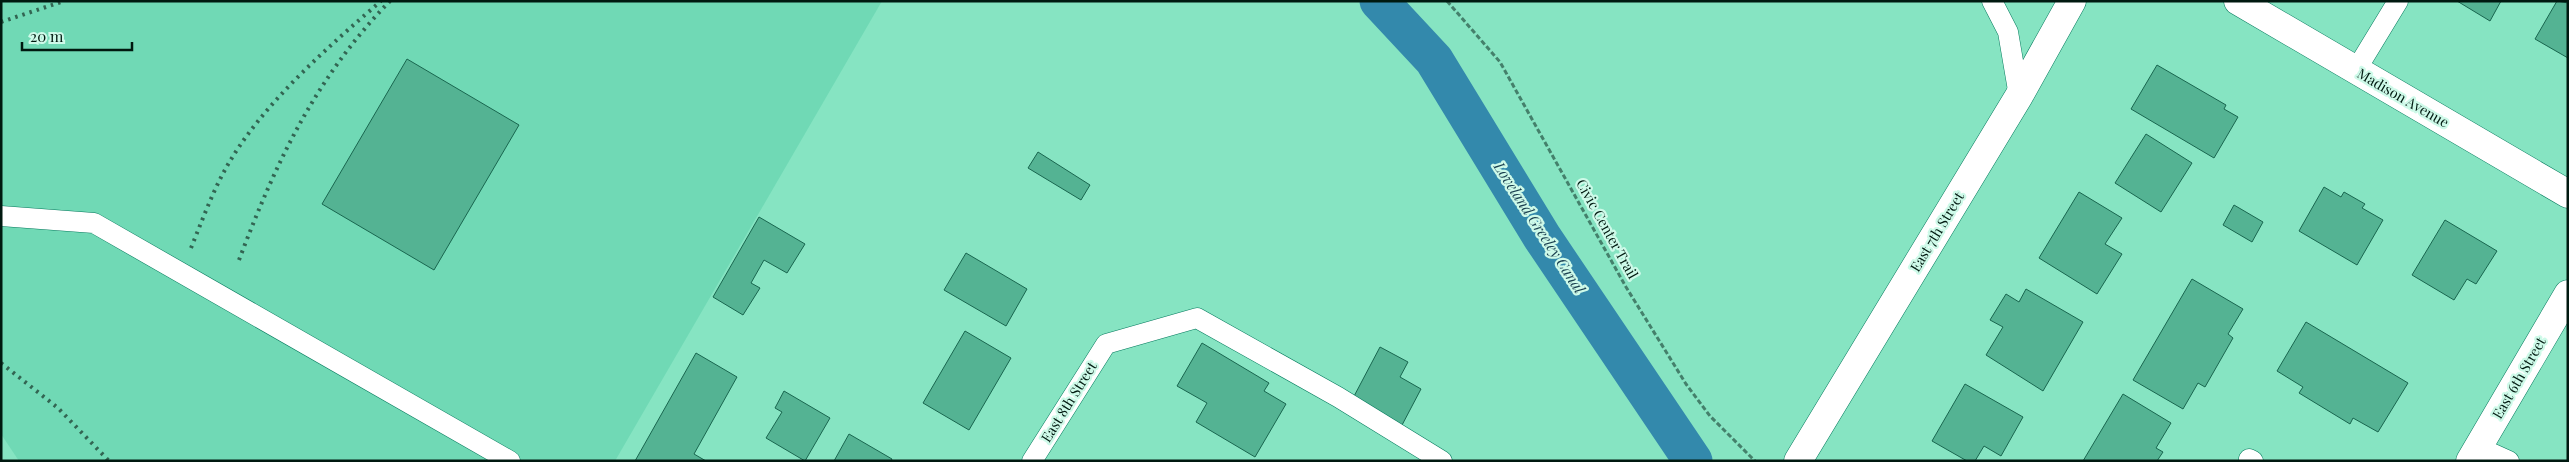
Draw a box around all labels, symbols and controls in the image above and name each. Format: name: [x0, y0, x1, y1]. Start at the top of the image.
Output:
scale bar: [22, 20, 132, 52]
text: 20 m: [30, 26, 64, 46]
street label: Madison Avenue: [2354, 64, 2453, 132]
water label: Loveland Greeley Canal: [1489, 157, 1590, 298]
street label: Civic Center Trail: [1572, 176, 1643, 282]
street label: East 7th Street: [1905, 187, 1968, 275]
street label: East 6th Street: [2487, 332, 2550, 422]
street label: East 8th Street: [1036, 357, 1101, 446]

